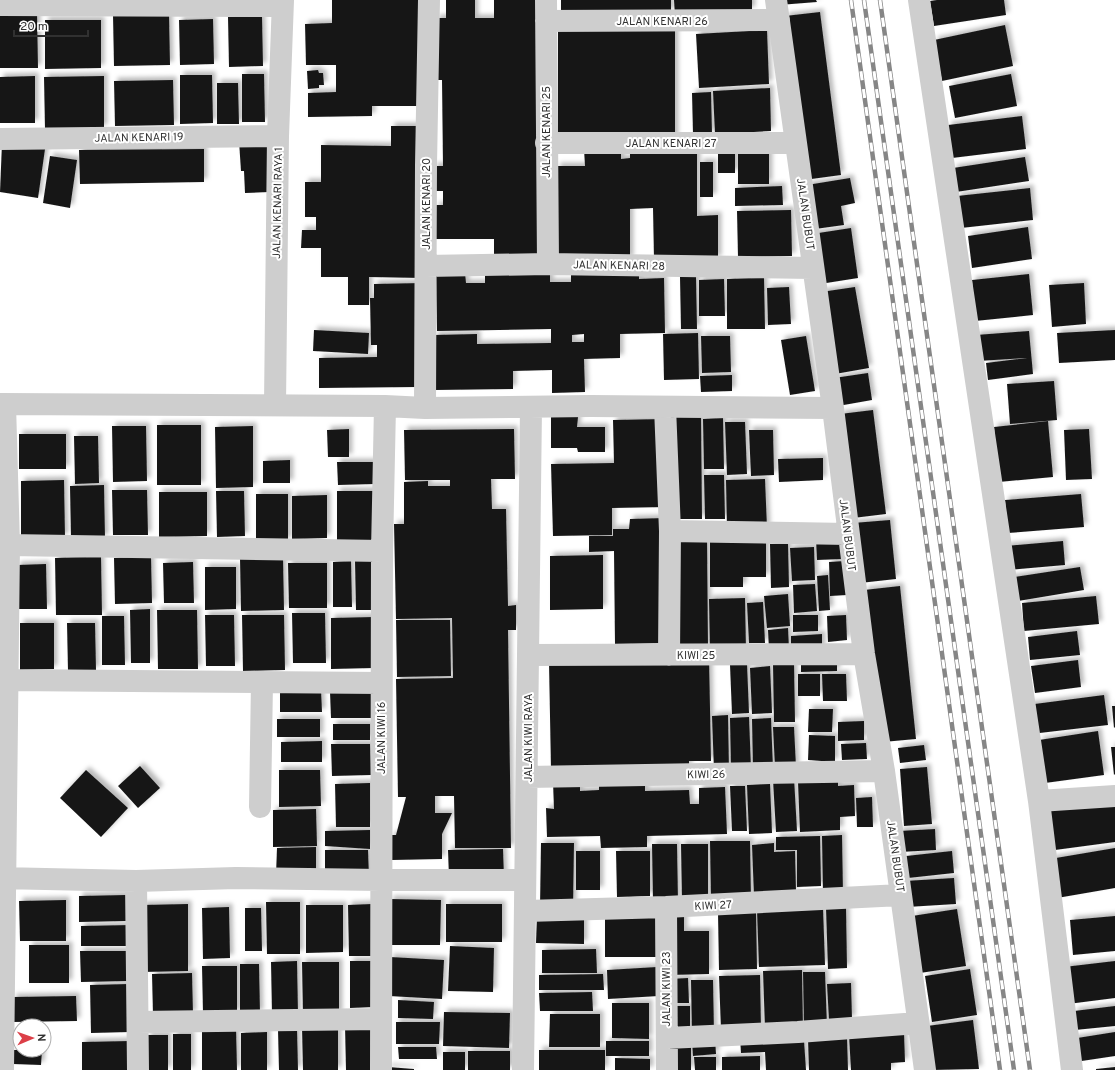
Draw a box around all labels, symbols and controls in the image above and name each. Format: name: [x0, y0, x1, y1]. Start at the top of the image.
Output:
scale bar: [14, 12, 88, 38]
street label: JALAN KENARI 26: [616, 15, 708, 29]
text: 20 m: [20, 19, 48, 35]
street label: JALAN KENARI 25: [540, 86, 554, 178]
street label: JALAN KENARI 19: [94, 130, 184, 146]
street label: JALAN KENARI 27: [626, 137, 717, 151]
street label: JALAN KENARI RAYA 1: [270, 147, 286, 259]
street label: JALAN KENARI 20: [420, 158, 434, 250]
street label: JALAN BUBUT: [793, 177, 817, 251]
street label: JALAN KENARI 28: [573, 258, 665, 274]
street label: JALAN BUBUT: [836, 498, 858, 572]
street label: KIWI 25: [677, 649, 715, 663]
street label: JALAN KIWI RAYA: [522, 694, 536, 782]
street label: JALAN KIWI 16: [375, 702, 389, 774]
street label: KIWI 26: [687, 768, 725, 782]
street label: JALAN BUBUT: [883, 819, 907, 893]
street label: KIWI 27: [694, 898, 732, 914]
street label: JALAN KIWI 23: [660, 951, 674, 1027]
north arrow: [12, 1018, 52, 1058]
text: N: [34, 1033, 48, 1042]

